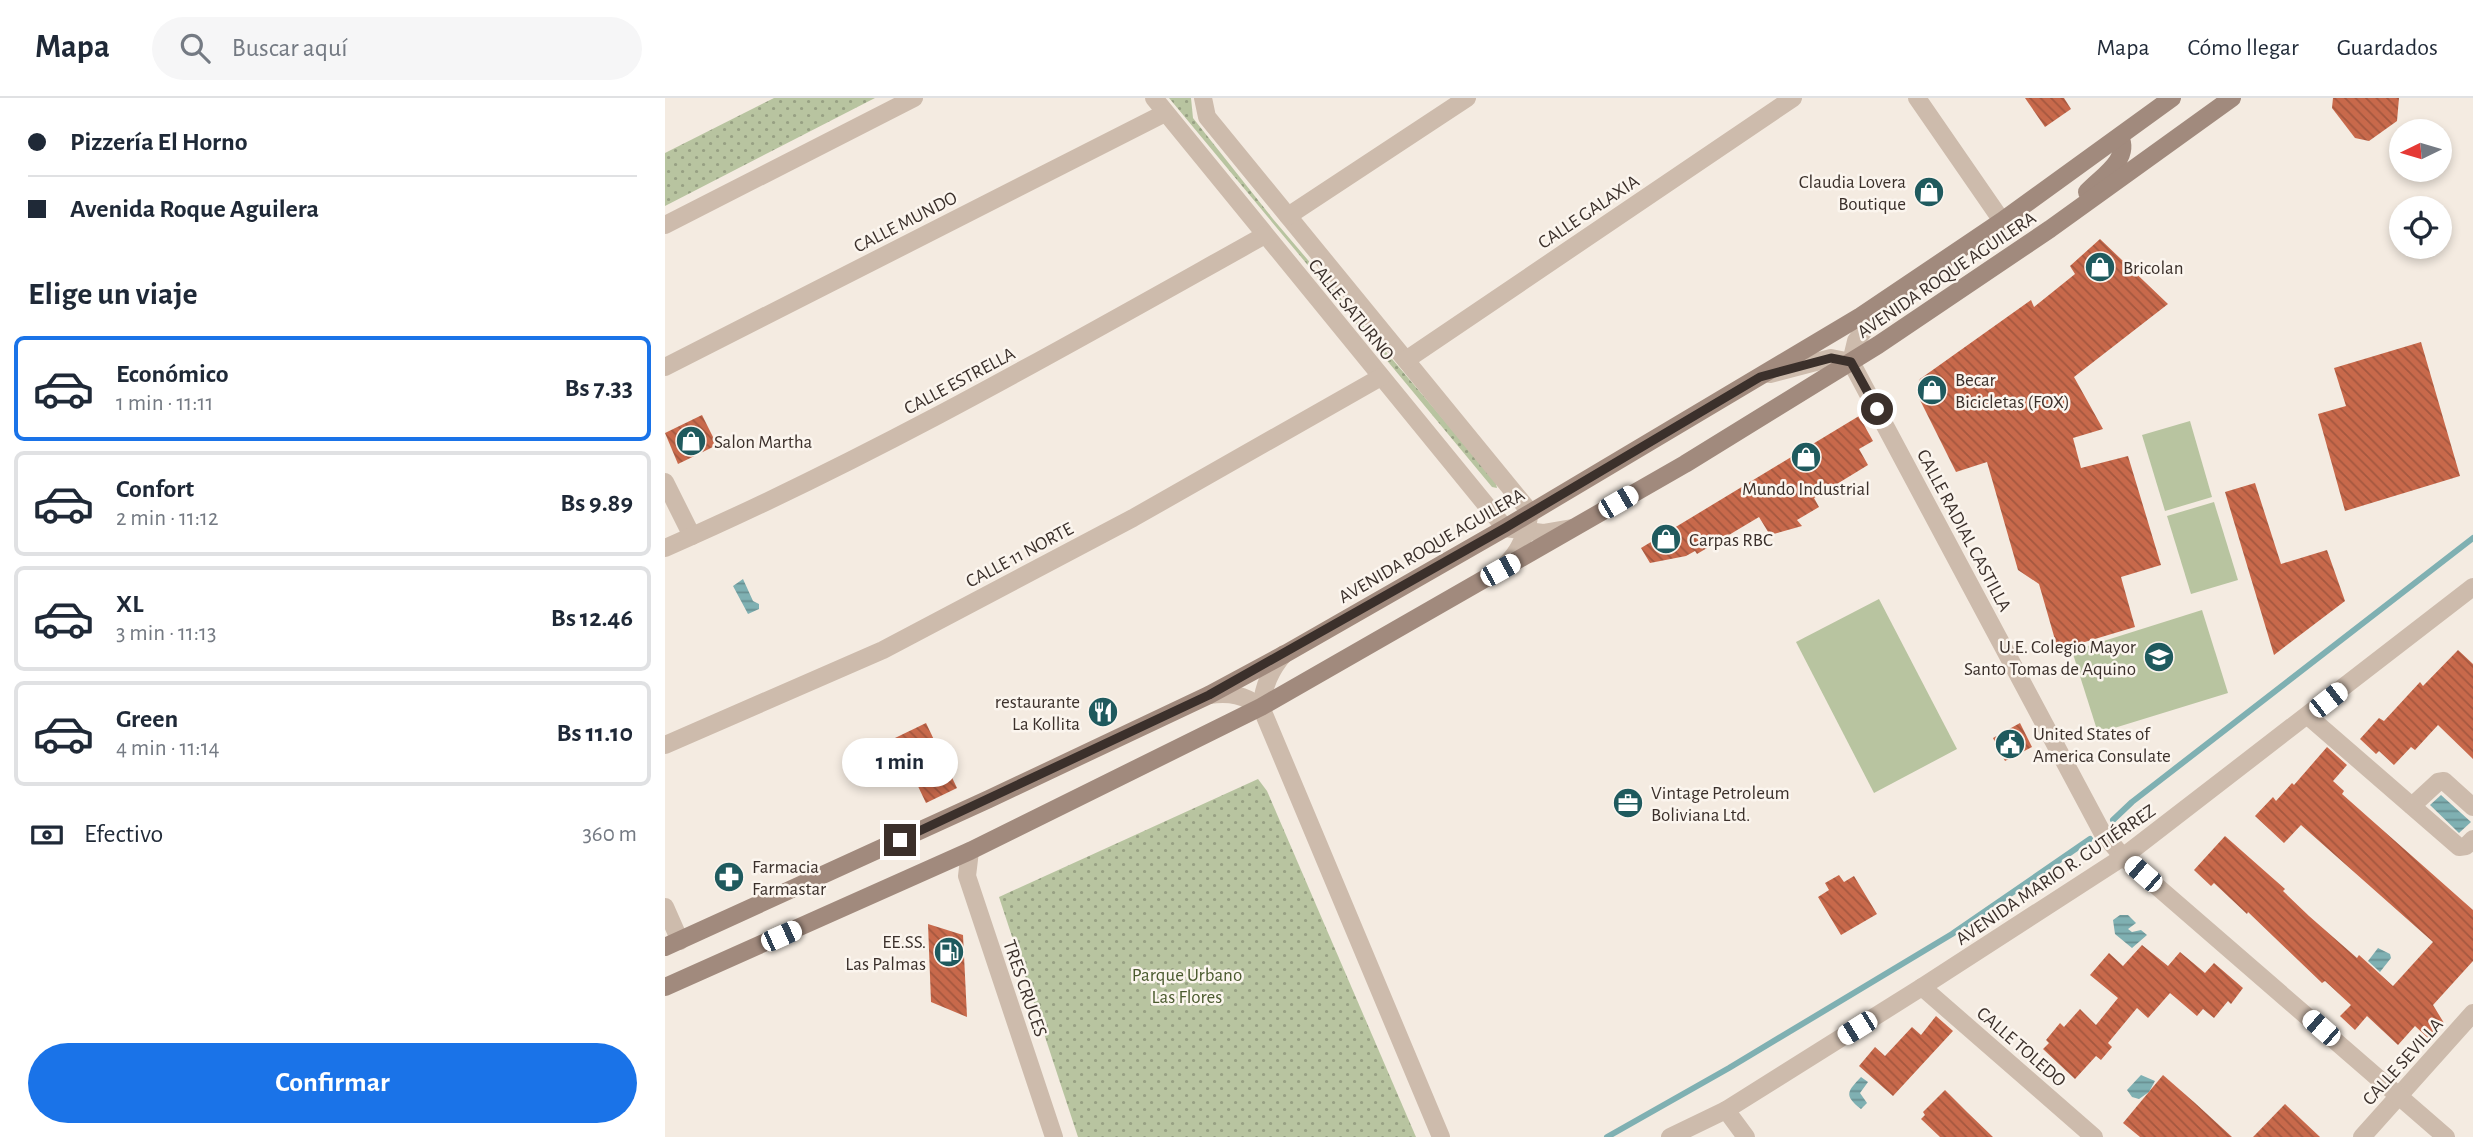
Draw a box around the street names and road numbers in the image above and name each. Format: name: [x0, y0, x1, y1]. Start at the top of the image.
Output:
street label: CALLE GALAXIA: [1535, 172, 1643, 253]
street label: CALLE MUNDO: [851, 188, 960, 256]
street label: AVENIDA ROQUE AGUILERA: [1854, 208, 2040, 342]
street label: CALLE SATURNO: [1304, 256, 1397, 364]
street label: CALLE ESTRELLA: [901, 344, 1018, 418]
street label: CALLE RADIAL CASTILLA: [1913, 447, 2014, 615]
street label: AVENIDA ROQUE AGUILERA: [1336, 485, 1528, 607]
street label: CALLE 11 NORTE: [963, 519, 1076, 591]
street label: AVENIDA MARIO R. GUTIÉRREZ: [1951, 800, 2159, 949]
street label: TRES CRUCES: [999, 938, 1050, 1039]
street label: CALLE TOLEDO: [1973, 1004, 2069, 1091]
street label: CALLE SEVILLA: [2359, 1015, 2447, 1109]

